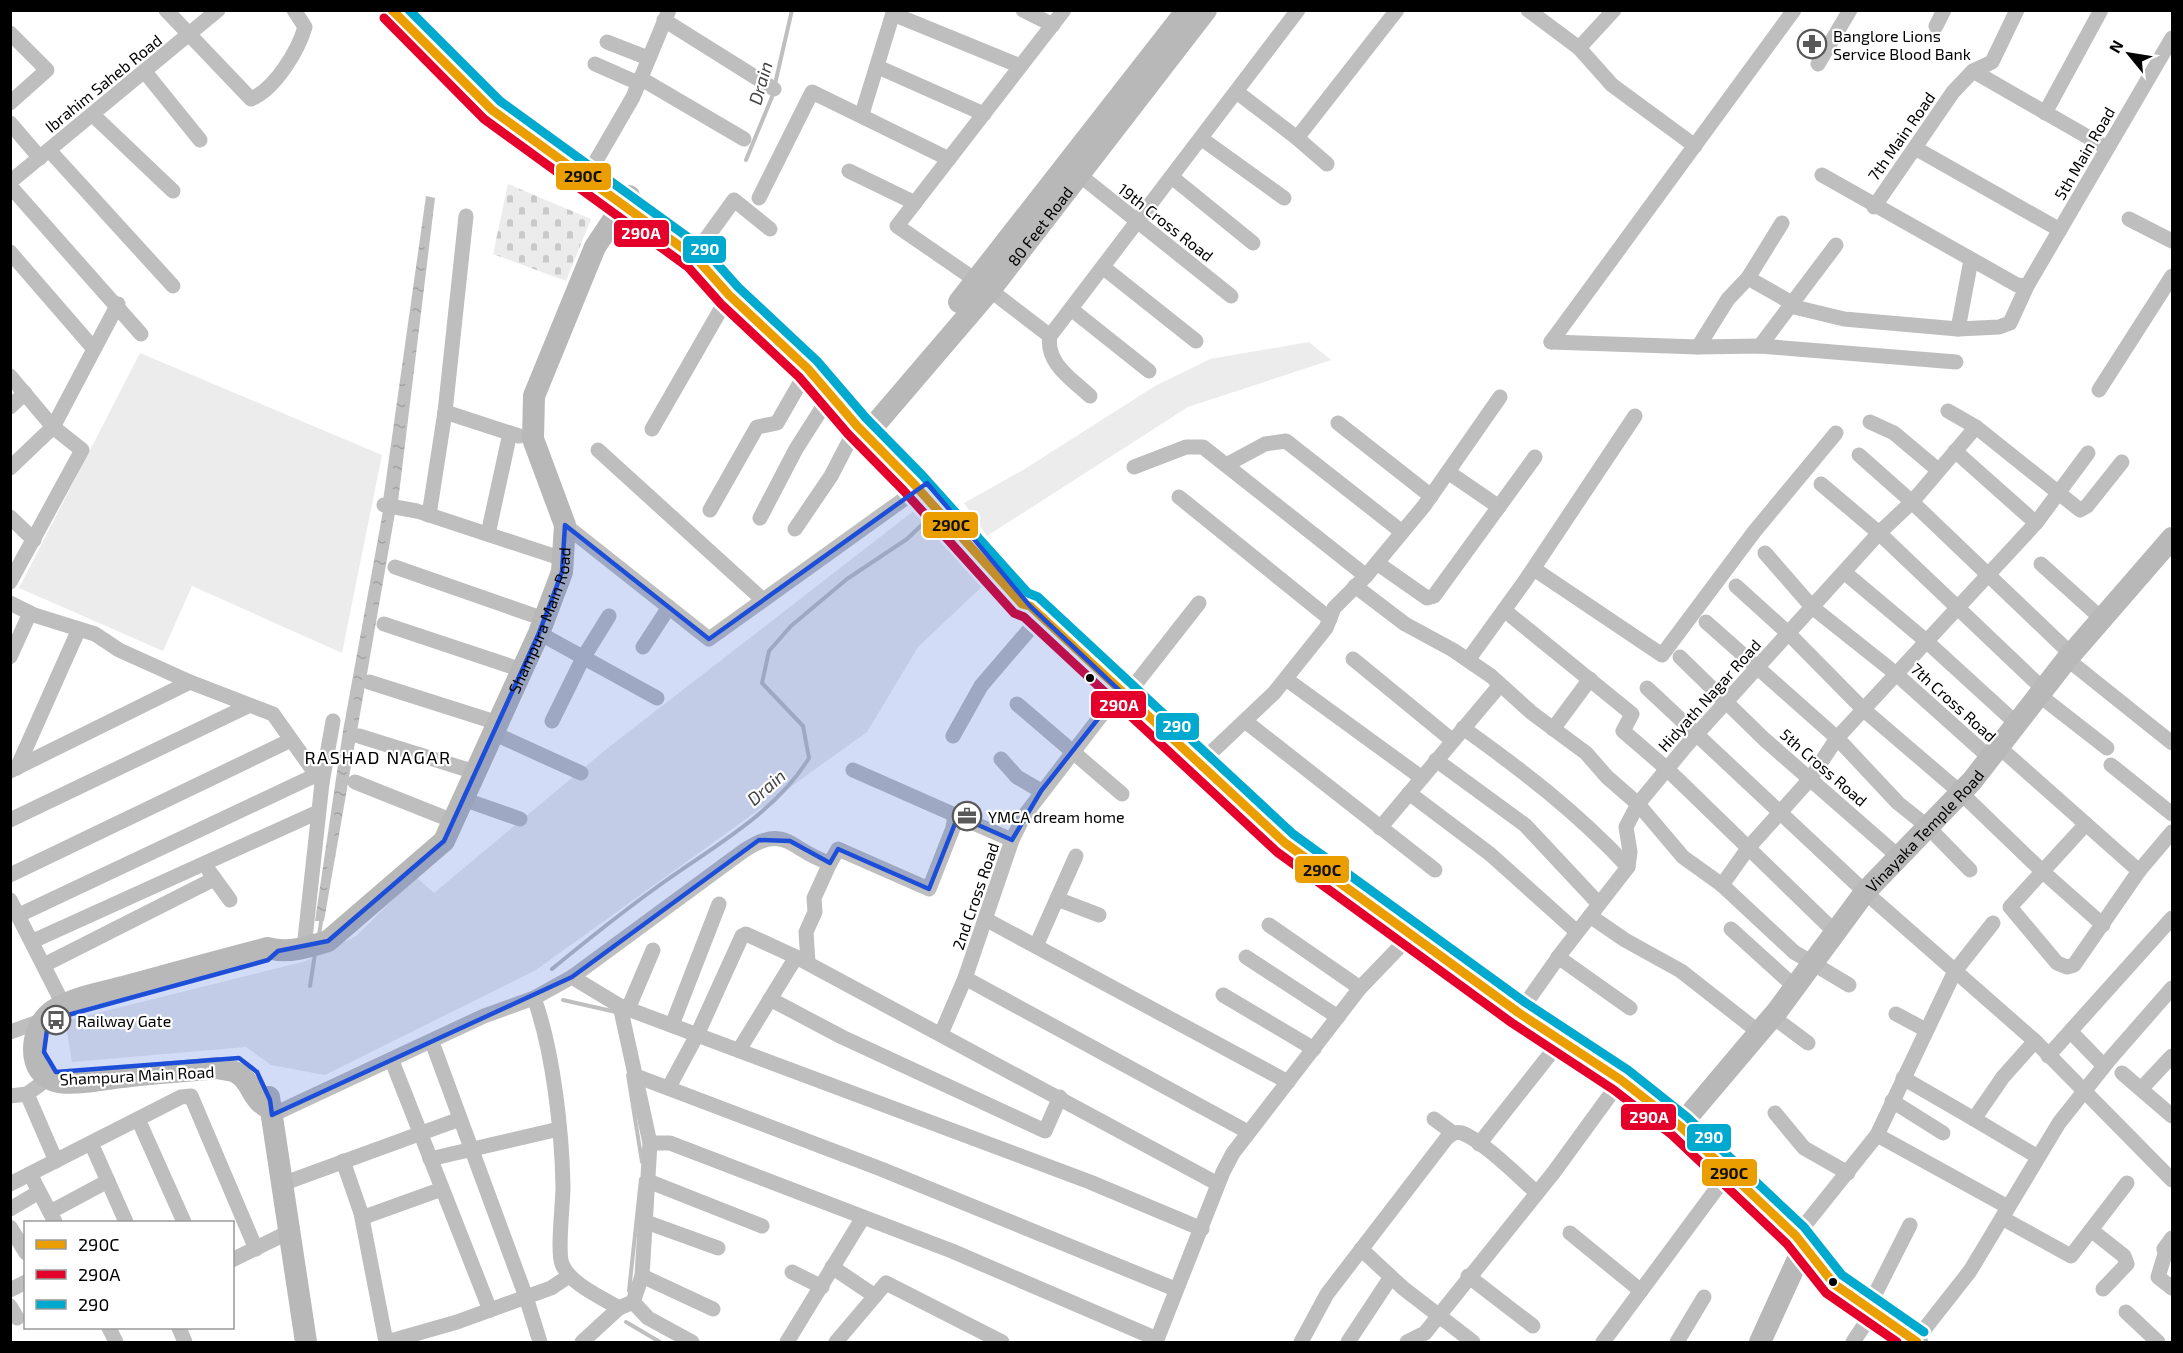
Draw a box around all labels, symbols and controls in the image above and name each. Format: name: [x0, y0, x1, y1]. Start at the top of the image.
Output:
north arrow: [2099, 24, 2159, 84]
place label: Banglore Lions Service Blood Bank: [1833, 26, 1971, 63]
pharmacy icon: Banglore Lions Service Blood Bank: [1796, 28, 1828, 60]
street label: Ibrahim Saheb Road: [41, 30, 165, 136]
text: N: [2104, 36, 2127, 56]
water label: Drain: [743, 59, 777, 107]
street label: 7th Main Road: [1863, 88, 1939, 184]
street label: 5th Main Road: [2050, 103, 2118, 203]
line badge: 290C: [555, 162, 612, 191]
text: 290C: [564, 166, 602, 185]
street label: 19th Cross Road: [1115, 179, 1217, 265]
street label: 80 Feet Road: [1003, 182, 1076, 269]
line badge: 290A: [613, 219, 670, 248]
text: 290A: [621, 223, 661, 242]
line badge: 290: [682, 235, 727, 264]
text: 290: [691, 239, 719, 258]
line badge: 290C: [922, 511, 979, 539]
text: 290C: [932, 515, 970, 534]
street label: Shampura Main Road: [503, 547, 573, 696]
street label: Hidyath Nagar Road: [1654, 635, 1764, 755]
street label: 7th Cross Road: [1907, 659, 2001, 745]
unlabelled marker: [1084, 672, 1096, 684]
line badge: 290A: [1090, 690, 1147, 719]
text: 290A: [1099, 695, 1139, 714]
line badge: 290: [1155, 712, 1200, 741]
text: 290: [1163, 716, 1191, 735]
street label: 5th Cross Road: [1777, 724, 1871, 810]
district label: RASHAD NAGAR: [304, 746, 452, 768]
water label: Drain: [742, 764, 790, 810]
street label: Vinayaka Temple Road: [1861, 765, 1987, 895]
office icon: YMCA dream home: [951, 800, 983, 832]
place label: YMCA dream home: [988, 807, 1125, 826]
street label: 2nd Cross Road: [948, 840, 1002, 952]
line badge: 290C: [1294, 855, 1350, 884]
text: 290C: [1303, 860, 1341, 879]
bus stop icon: Railway Gate: [40, 1004, 72, 1036]
place label: Railway Gate: [77, 1011, 171, 1030]
street label: Shampura Main Road: [59, 1061, 215, 1089]
line badge: 290A: [1620, 1103, 1677, 1131]
text: 290A: [1629, 1107, 1669, 1126]
line badge: 290: [1686, 1123, 1732, 1152]
text: 290: [1695, 1127, 1723, 1146]
line badge: 290C: [1701, 1158, 1758, 1187]
text: 290C: [1710, 1163, 1748, 1182]
legend: [24, 1221, 234, 1329]
text: 290C: [78, 1233, 120, 1255]
text: 290A: [78, 1263, 121, 1285]
unlabelled marker: [1827, 1276, 1839, 1288]
text: 290: [78, 1293, 109, 1315]

